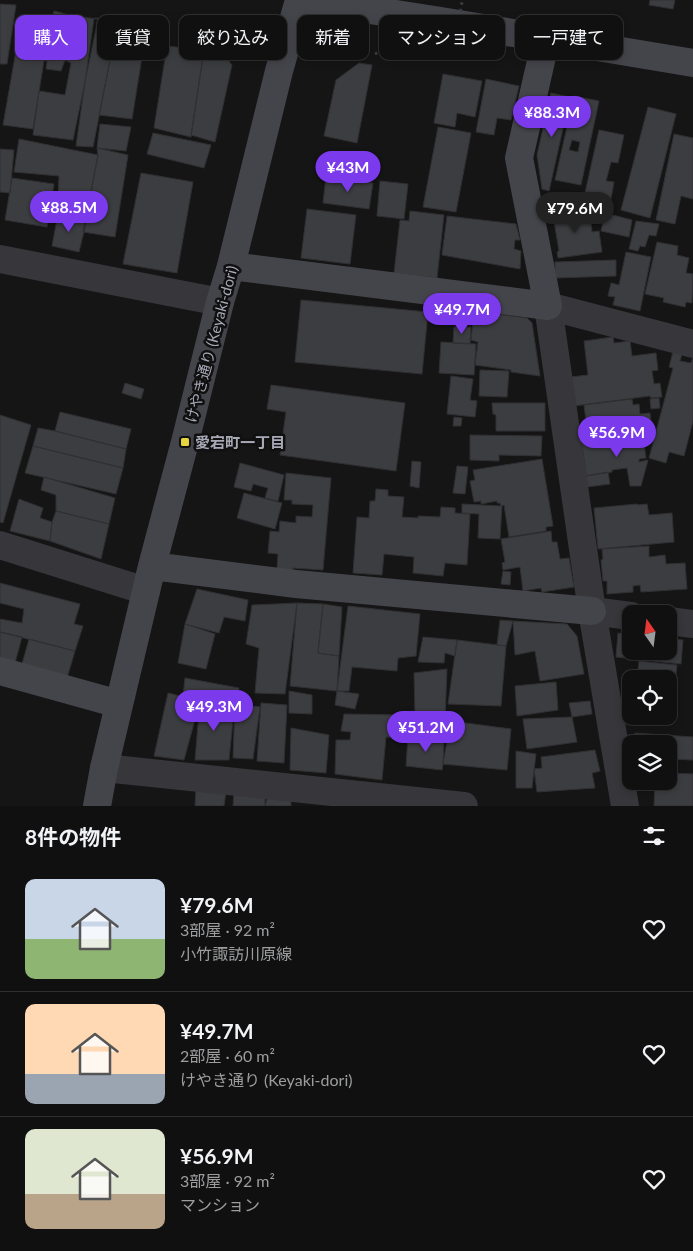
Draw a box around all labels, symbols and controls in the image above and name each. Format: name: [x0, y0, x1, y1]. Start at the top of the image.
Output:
chip: 購入: [15, 15, 87, 60]
chip: 賃貸: [97, 15, 169, 60]
chip: 絞り込み: [179, 15, 287, 60]
chip: 新着: [297, 15, 369, 60]
chip: マンション: [379, 15, 505, 60]
chip: 一戸建て: [515, 15, 623, 60]
pin: ¥88.3M: [511, 96, 593, 138]
text: ¥88.3M: [524, 102, 580, 121]
pin: ¥43M: [318, 150, 378, 193]
text: ¥43M: [327, 157, 369, 176]
pin: ¥88.5M: [28, 190, 110, 233]
pin: ¥79.6M: [534, 192, 616, 234]
text: ¥88.5M: [41, 197, 97, 216]
text: ¥79.6M: [547, 198, 603, 217]
street label: けやき通り (Keyaki-dori): [181, 264, 241, 424]
pin: ¥49.7M: [421, 292, 503, 335]
text: ¥49.7M: [434, 299, 490, 318]
pin: ¥56.9M: [576, 416, 658, 458]
text: ¥56.9M: [589, 422, 645, 441]
place label: 愛宕町一丁目: [195, 433, 285, 451]
marker: 愛宕町一丁目: [179, 436, 191, 448]
north arrow: [622, 605, 678, 660]
map controls: [622, 605, 677, 790]
button: locate: [622, 670, 677, 725]
pin: ¥49.3M: [173, 690, 255, 732]
text: ¥49.3M: [186, 696, 242, 715]
pin: ¥51.2M: [385, 710, 467, 753]
text: ¥51.2M: [398, 717, 454, 736]
button: layers: [622, 735, 677, 790]
icon: filters: [640, 822, 668, 850]
text: 8件の物件: [25, 824, 121, 849]
text: ¥79.6M: [180, 892, 254, 917]
icon: home: [65, 899, 125, 959]
icon: heart: [640, 915, 668, 943]
text: 3部屋 · 92 m²: [180, 920, 275, 939]
text: 小竹諏訪川原線: [180, 944, 292, 963]
text: ¥49.7M: [180, 1018, 254, 1043]
icon: home: [65, 1024, 125, 1084]
icon: heart: [640, 1040, 668, 1068]
text: 2部屋 · 60 m²: [180, 1046, 275, 1065]
text: けやき通り (Keyaki-dori): [180, 1070, 353, 1089]
text: ¥56.9M: [180, 1143, 254, 1168]
icon: home: [65, 1149, 125, 1209]
icon: heart: [640, 1165, 668, 1193]
text: 3部屋 · 92 m²: [180, 1171, 275, 1190]
text: マンション: [180, 1195, 260, 1214]

